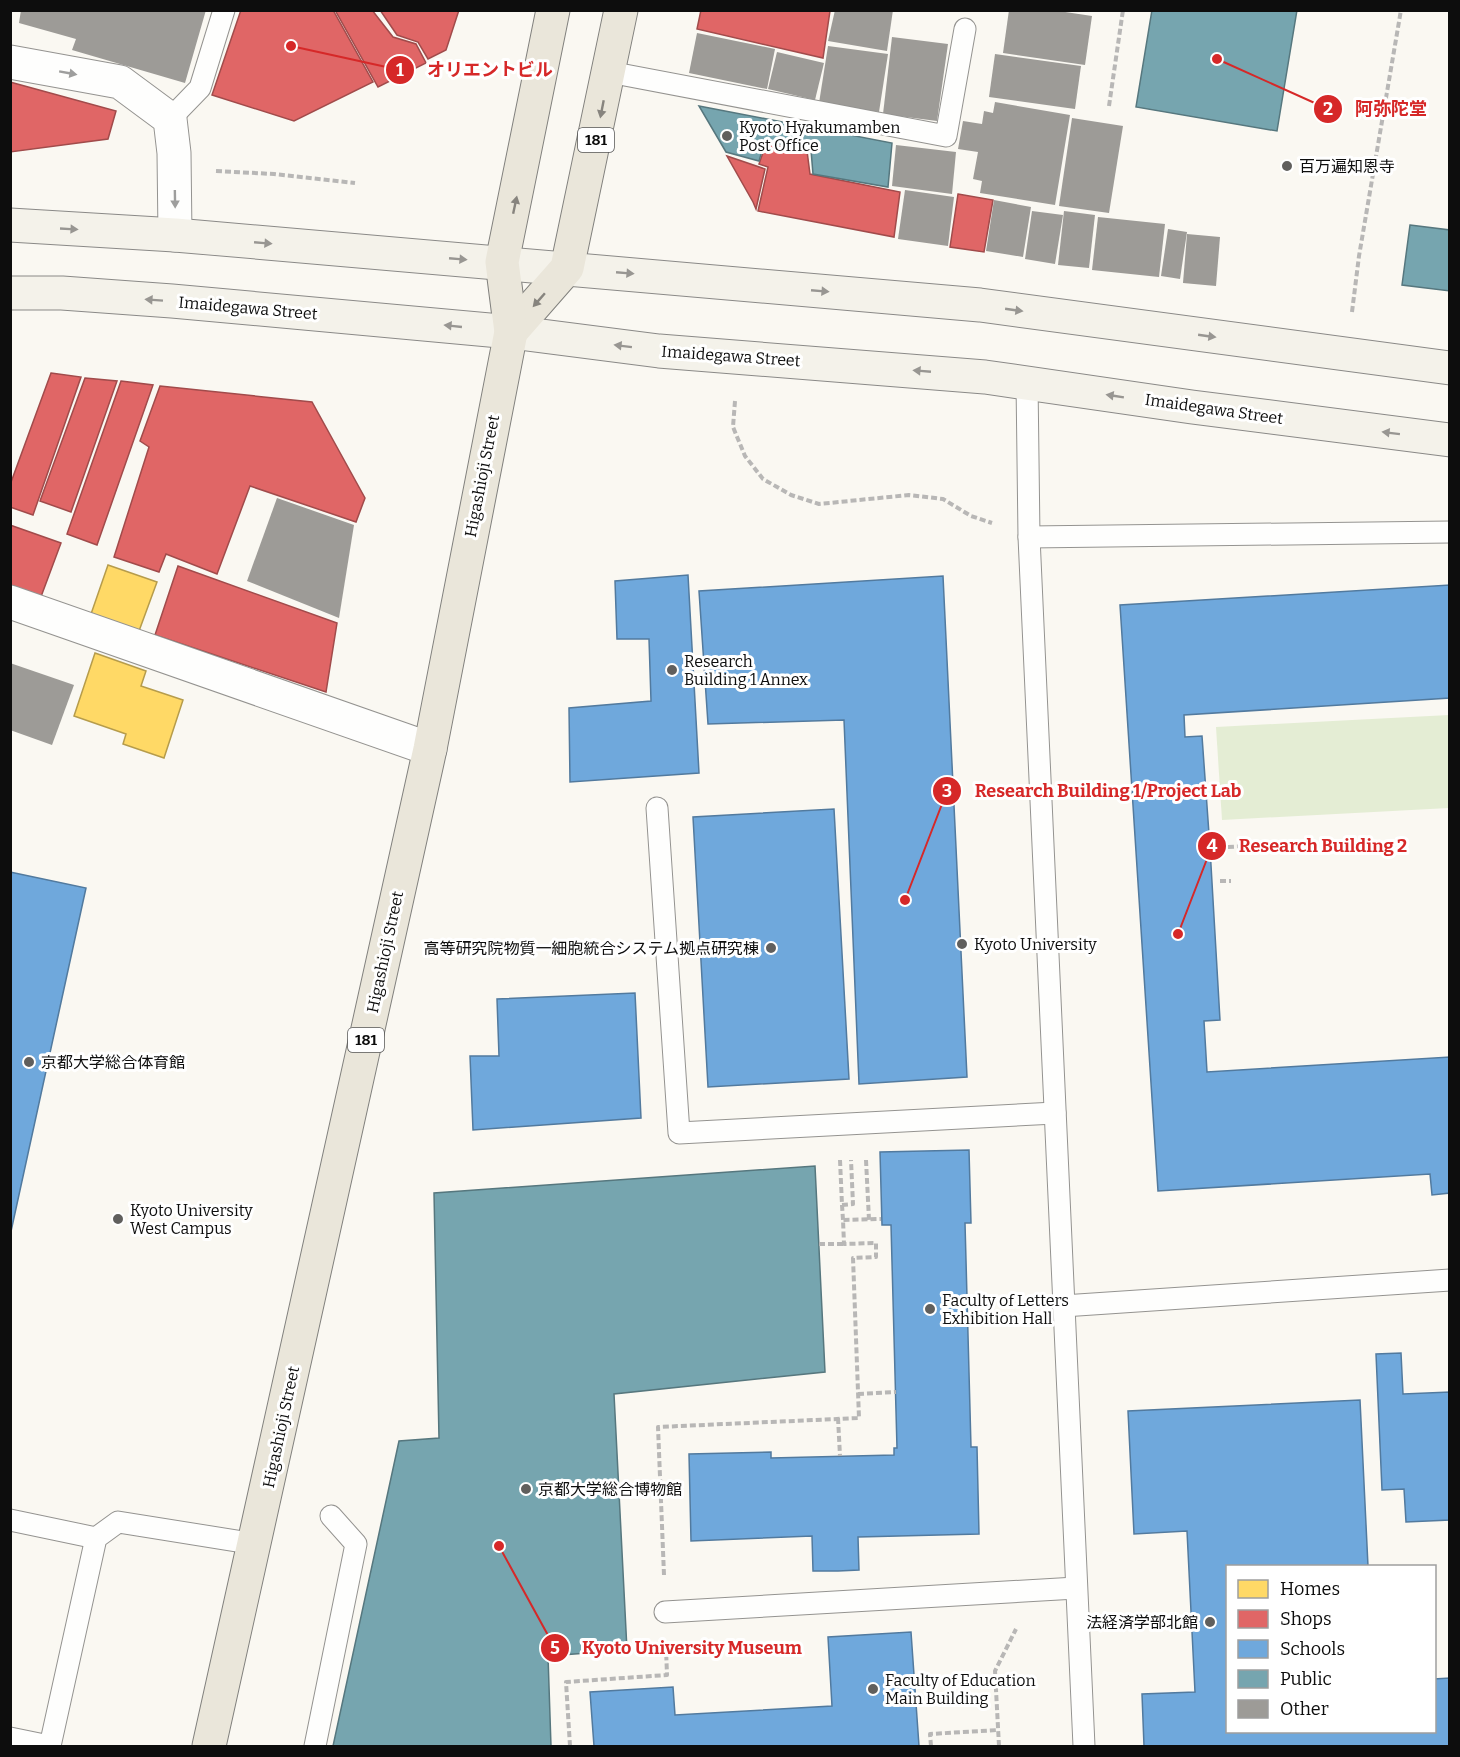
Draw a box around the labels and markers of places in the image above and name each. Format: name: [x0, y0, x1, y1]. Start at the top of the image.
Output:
callout: オリエントビル: [385, 52, 565, 88]
callout: 阿弥陀堂: [1313, 91, 1439, 127]
place label: Kyoto Hyakumamben Post Office: [739, 118, 900, 155]
marker: Kyoto Hyakumamben Post Office: [720, 129, 734, 143]
place label: 百万遍知恩寺: [1299, 157, 1395, 176]
marker: 百万遍知恩寺: [1280, 159, 1294, 173]
place label: Research Building 1 Annex: [684, 652, 808, 689]
marker: Research Building 1 Annex: [665, 663, 679, 677]
callout: Research Building 1/Project Lab: [932, 773, 1253, 809]
callout: Research Building 2: [1197, 828, 1420, 864]
place label: Kyoto University: [974, 935, 1097, 954]
marker: Kyoto University: [955, 937, 969, 951]
place label: 高等研究院物質一細胞統合システム拠点研究棟: [423, 939, 759, 958]
marker: 高等研究院物質一細胞統合システム拠点研究棟: [764, 941, 778, 955]
place label: 京都大学総合体育館: [41, 1053, 185, 1072]
marker: 京都大学総合体育館: [22, 1055, 36, 1069]
place label: Kyoto University West Campus: [130, 1201, 253, 1238]
marker: Kyoto University West Campus: [111, 1212, 125, 1226]
place label: Faculty of Letters Exhibition Hall: [942, 1291, 1069, 1328]
marker: Faculty of Letters Exhibition Hall: [923, 1302, 937, 1316]
place label: 京都大学総合博物館: [538, 1480, 682, 1499]
marker: 京都大学総合博物館: [519, 1482, 533, 1496]
place label: 法経済学部北館: [1086, 1613, 1198, 1632]
marker: 法経済学部北館: [1203, 1615, 1217, 1629]
callout: Kyoto University Museum: [540, 1630, 814, 1666]
place label: Faculty of Education Main Building: [885, 1671, 1036, 1708]
marker: Faculty of Education Main Building: [866, 1682, 880, 1696]

